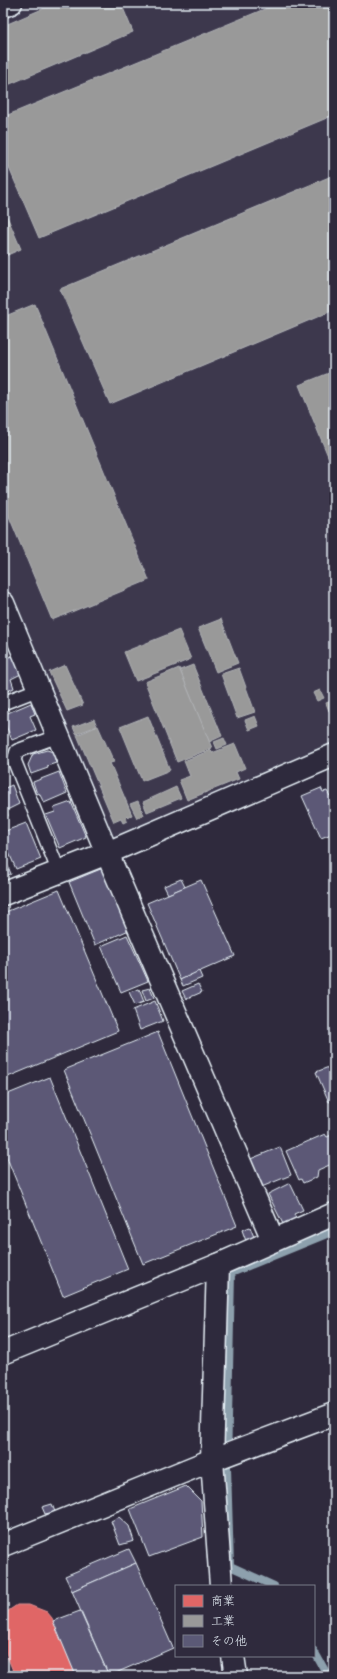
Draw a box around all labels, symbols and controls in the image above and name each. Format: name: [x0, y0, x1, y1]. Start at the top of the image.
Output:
legend: [175, 1585, 315, 1657]
text: 商業: [211, 1593, 235, 1608]
text: 工業: [211, 1613, 235, 1628]
text: その他: [211, 1633, 247, 1648]

